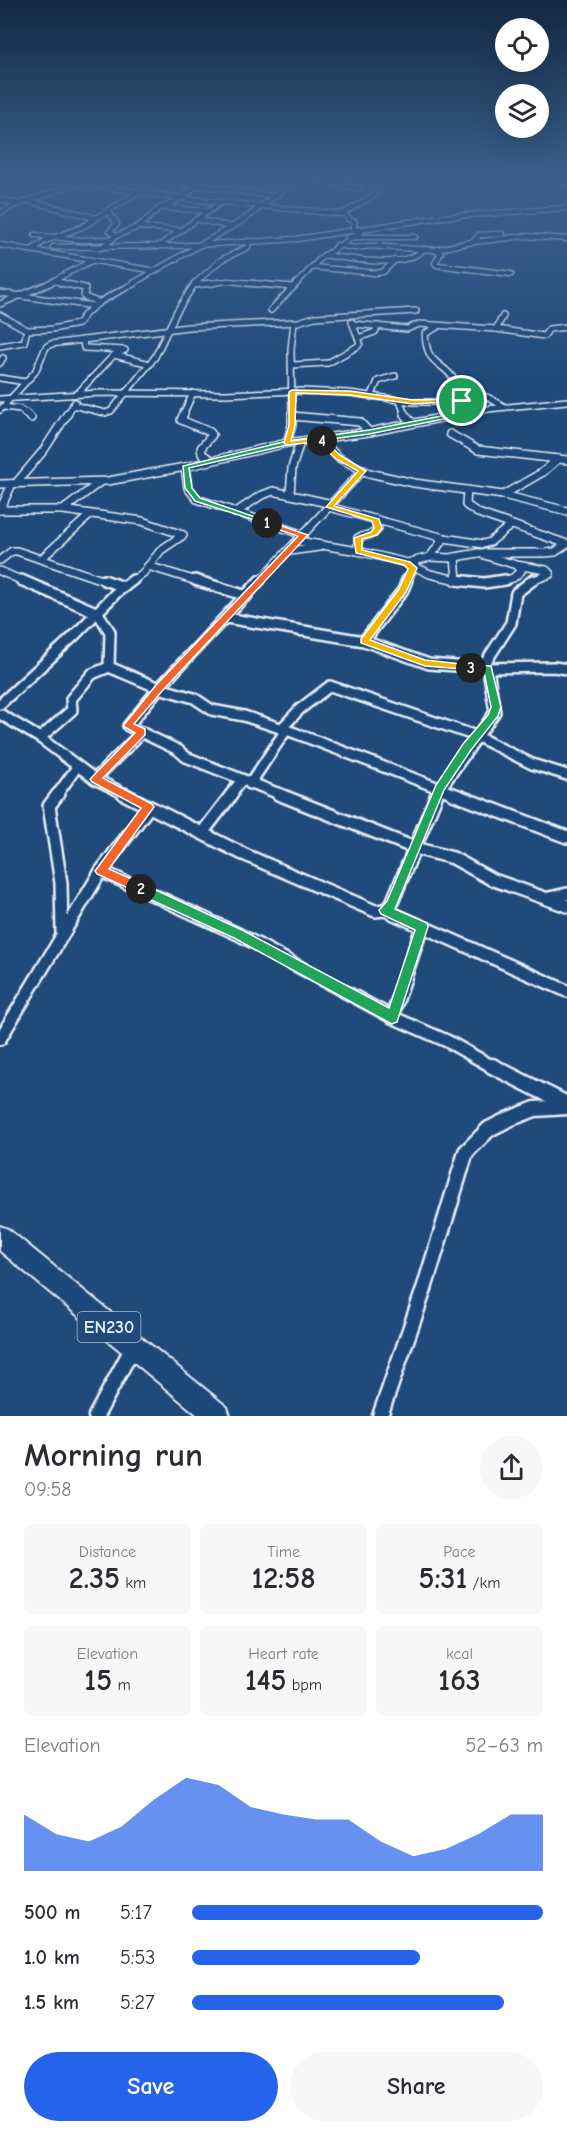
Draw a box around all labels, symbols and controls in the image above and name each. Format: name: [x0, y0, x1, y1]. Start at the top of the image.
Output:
map controls: [495, 18, 549, 138]
button: locate: [495, 18, 549, 72]
button: layers: [495, 84, 549, 138]
pin: [436, 375, 487, 426]
icon: arrive: [445, 384, 478, 417]
pin: 4: [307, 426, 337, 456]
text: 4: [318, 432, 326, 450]
pin: 1: [252, 508, 282, 538]
text: 1: [264, 514, 270, 532]
pin: 3: [456, 653, 486, 683]
text: 3: [467, 659, 475, 677]
pin: 2: [126, 874, 156, 904]
text: 2: [137, 880, 145, 898]
road number: EN230: [78, 1312, 140, 1342]
text: Morning run: [24, 1436, 203, 1474]
button: share: [480, 1436, 543, 1499]
text: 09:58: [24, 1478, 72, 1501]
text: Distance: [79, 1543, 136, 1561]
text: Time: [267, 1543, 300, 1561]
text: Pace: [443, 1543, 476, 1561]
text: 2.35: [69, 1561, 120, 1596]
text: 12:58: [251, 1561, 316, 1596]
text: 5:31: [418, 1561, 467, 1596]
text: km: [120, 1574, 146, 1592]
text: /km: [467, 1574, 501, 1592]
text: Elevation: [77, 1645, 138, 1663]
text: Heart rate: [248, 1645, 319, 1663]
text: kcal: [446, 1645, 473, 1663]
text: 15: [84, 1663, 112, 1698]
text: 145: [245, 1663, 286, 1698]
text: 163: [438, 1663, 481, 1698]
text: m: [112, 1676, 131, 1694]
text: bpm: [286, 1676, 322, 1694]
text: Elevation: [24, 1734, 101, 1757]
text: 52–63 m: [466, 1734, 543, 1757]
text: 500 m: [24, 1901, 81, 1924]
text: 5:17: [120, 1901, 152, 1924]
text: 1.0 km: [24, 1946, 80, 1969]
text: 5:53: [120, 1946, 155, 1969]
text: 1.5 km: [24, 1991, 79, 2014]
text: 5:27: [120, 1991, 154, 2014]
button: Save: [24, 2052, 278, 2121]
button: Share: [290, 2052, 543, 2121]

